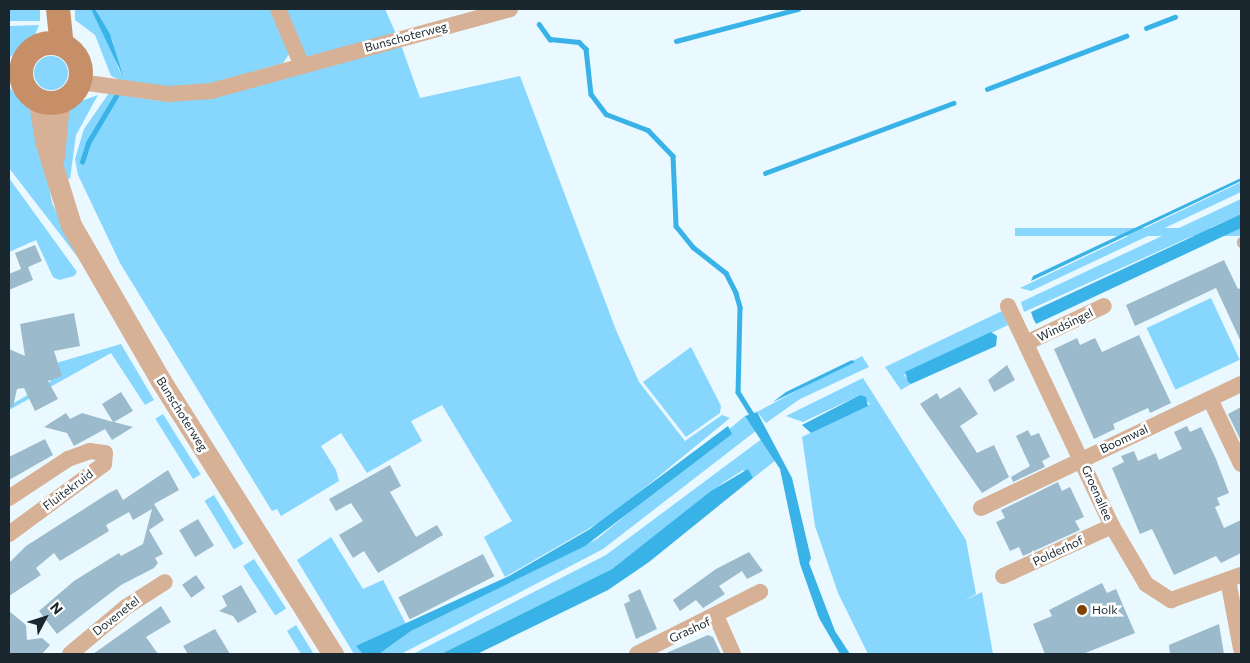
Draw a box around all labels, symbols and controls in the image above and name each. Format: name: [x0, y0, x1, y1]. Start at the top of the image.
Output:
street label: Bunschoterweg: [363, 19, 449, 55]
street label: Windsingel: [1035, 305, 1095, 345]
street label: Bunschoterweg: [153, 374, 211, 454]
street label: Boomwal: [1098, 422, 1150, 456]
street label: Groenallee: [1078, 463, 1116, 523]
street label: Fluitekruid: [40, 467, 96, 513]
street label: Polderhof: [1030, 533, 1086, 569]
north arrow: [20, 593, 70, 643]
street label: Dovenetel: [90, 593, 142, 639]
text: N: [47, 599, 67, 618]
place label: Holk: [1092, 603, 1118, 617]
marker: Holk: [1076, 604, 1088, 616]
street label: Grashof: [667, 614, 713, 646]

